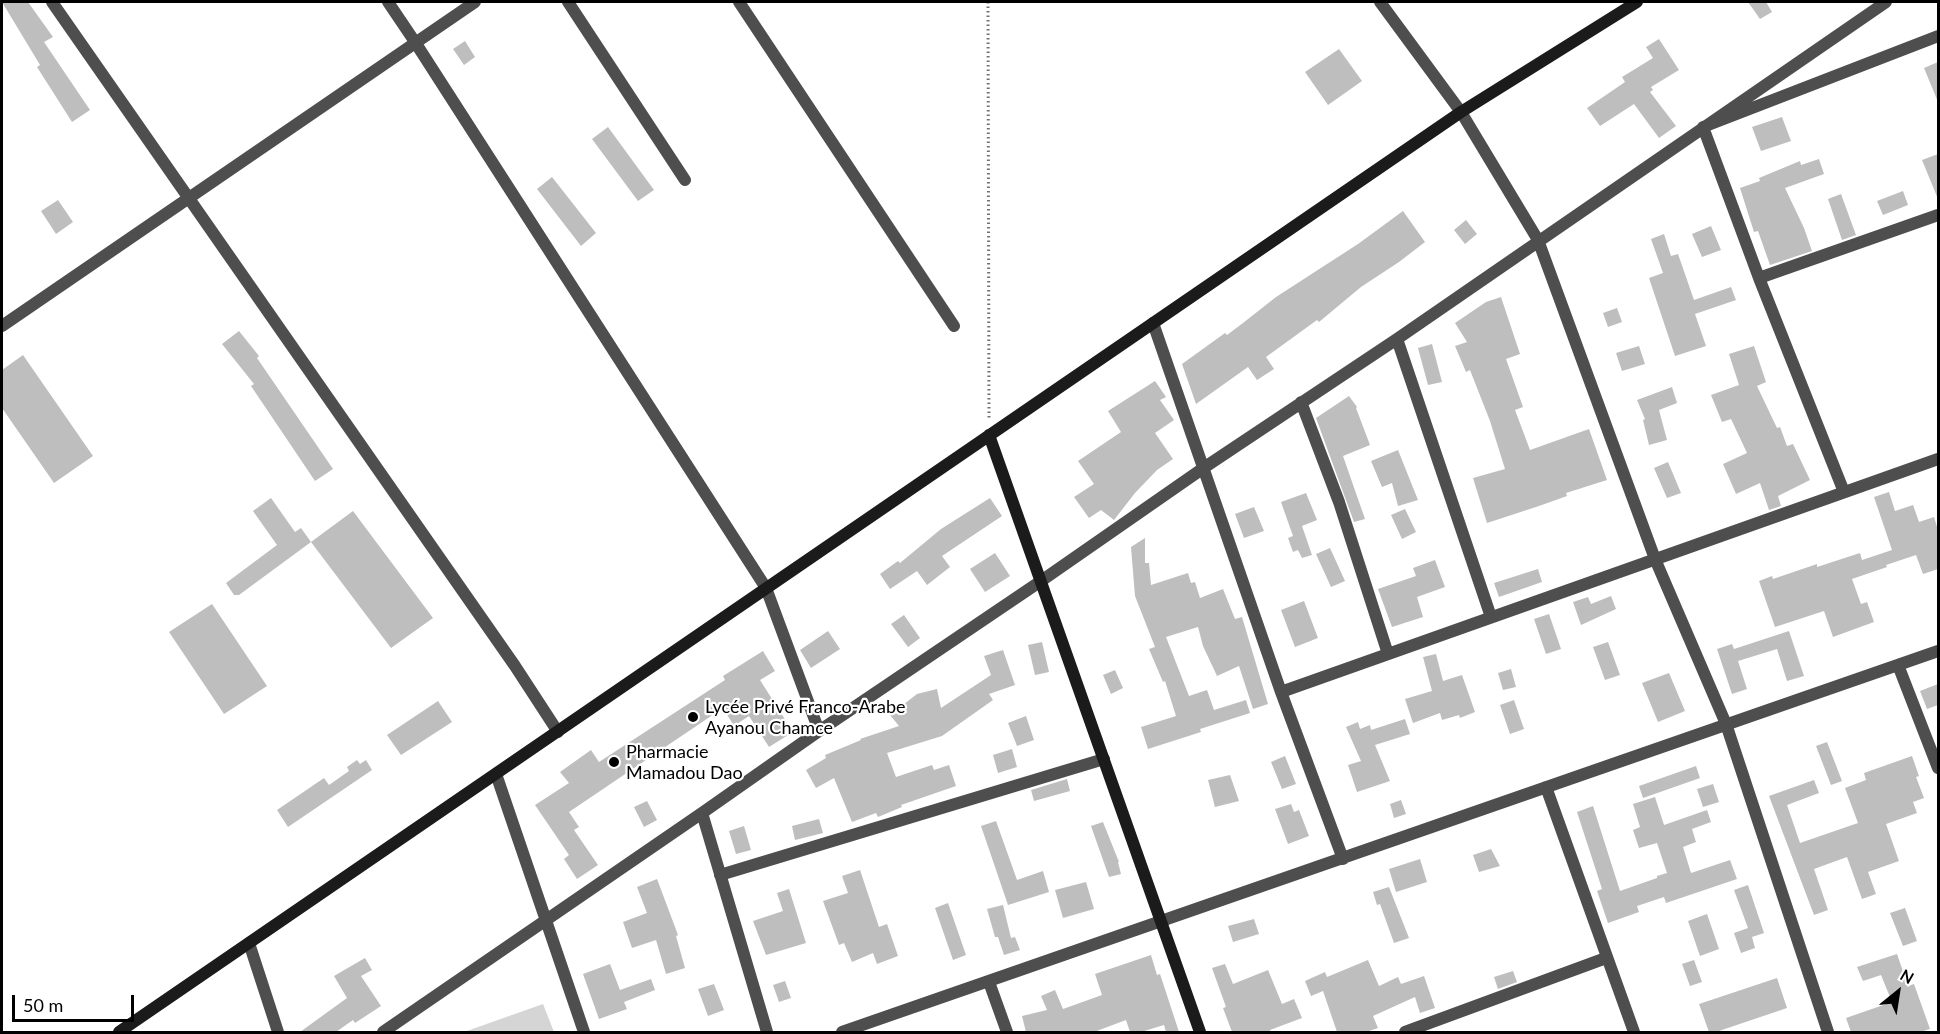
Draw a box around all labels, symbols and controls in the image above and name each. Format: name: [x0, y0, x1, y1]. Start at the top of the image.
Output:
place label: Lycée Privé Franco-Arabe Ayanou Chamce: [705, 696, 906, 738]
marker: Lycée Privé Franco-Arabe Ayanou Chamce: [686, 710, 700, 724]
place label: Pharmacie Mamadou Dao: [626, 741, 743, 783]
marker: Pharmacie Mamadou Dao: [607, 755, 621, 769]
north arrow: [1868, 962, 1928, 1022]
text: N: [1897, 965, 1917, 987]
scale bar: [15, 983, 136, 1021]
text: 50 m: [23, 994, 63, 1016]

